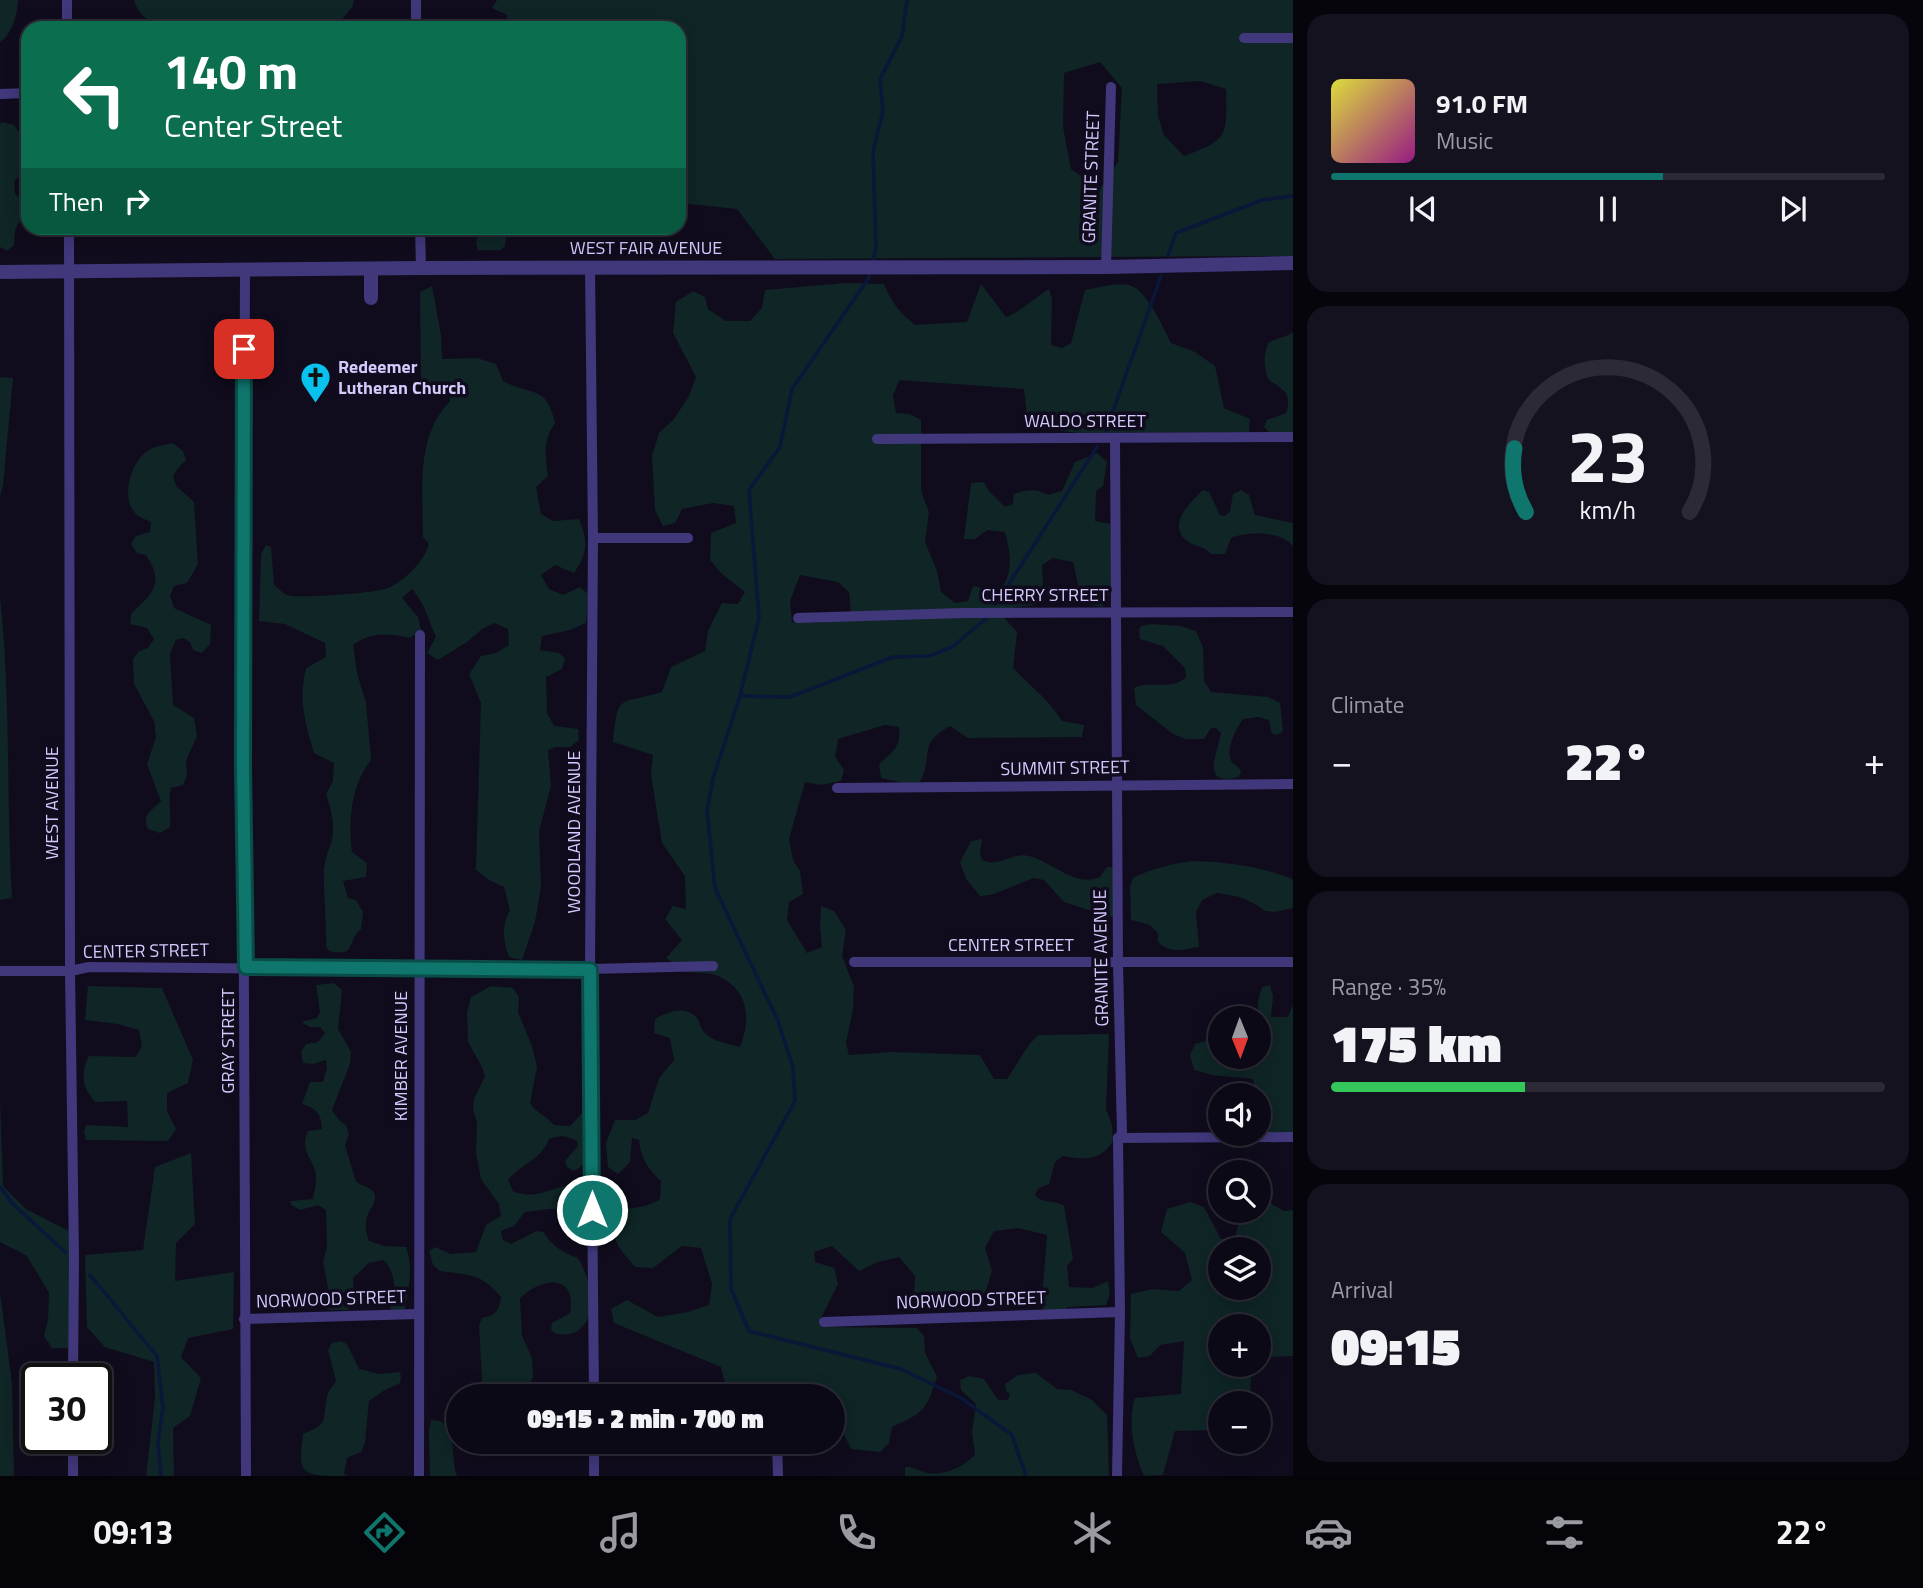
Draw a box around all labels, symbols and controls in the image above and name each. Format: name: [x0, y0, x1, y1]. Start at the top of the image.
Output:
text: 140 m: [164, 33, 298, 108]
icon: left: [49, 49, 140, 140]
text: 91.0 FM: [1436, 84, 1528, 123]
text: Center Street: [164, 101, 342, 149]
street label: GRANITE STREET: [1075, 110, 1106, 244]
text: Music: [1436, 123, 1493, 158]
text: Then: [49, 182, 104, 221]
icon: right: [118, 182, 156, 220]
icon: previous: [1404, 190, 1442, 228]
icon: pause: [1589, 190, 1627, 228]
icon: next: [1774, 190, 1812, 228]
street label: WEST FAIR AVENUE: [570, 234, 722, 261]
pin: [214, 319, 274, 379]
icon: arrive: [225, 330, 263, 368]
place label: Redeemer Lutheran Church: [338, 353, 466, 401]
church icon: Redeemer Lutheran Church: [298, 360, 332, 404]
text: 23: [1567, 400, 1649, 510]
street label: WALDO STREET: [1024, 407, 1147, 434]
text: km/h: [1580, 490, 1636, 528]
street label: CHERRY STREET: [981, 581, 1109, 608]
text: Climate: [1331, 687, 1404, 722]
text: 22°: [1565, 721, 1651, 800]
text: −: [1331, 732, 1352, 790]
text: +: [1864, 732, 1885, 790]
street label: WEST AVENUE: [38, 746, 65, 860]
street label: WOODLAND AVENUE: [560, 751, 587, 913]
street label: SUMMIT STREET: [1000, 753, 1130, 782]
street label: GRANITE AVENUE: [1086, 889, 1115, 1027]
street label: CENTER STREET: [948, 931, 1075, 958]
street label: CENTER STREET: [83, 936, 210, 965]
text: Range · 35%: [1331, 969, 1446, 1004]
street label: GRAY STREET: [214, 988, 241, 1094]
street label: KIMBER AVENUE: [387, 991, 414, 1121]
text: 175 km: [1331, 1003, 1502, 1082]
north arrow: [1208, 1006, 1270, 1069]
map controls: [1208, 1006, 1271, 1454]
button: sound: [1208, 1083, 1271, 1146]
button: search: [1208, 1160, 1271, 1223]
position arrow: [555, 1173, 629, 1247]
button: layers: [1208, 1237, 1271, 1300]
text: Arrival: [1331, 1272, 1393, 1307]
street label: NORWOOD STREET: [256, 1282, 407, 1315]
street label: NORWOOD STREET: [896, 1283, 1047, 1316]
text: 09:15: [1331, 1306, 1460, 1385]
button: +: [1208, 1314, 1271, 1377]
speed limit sign: 30: [21, 1363, 112, 1454]
button: −: [1208, 1391, 1271, 1454]
text: 09:15 · 2 min · 700 m: [527, 1399, 764, 1438]
text: 09:13: [93, 1508, 173, 1556]
icon: directions: [360, 1508, 409, 1557]
icon: music: [596, 1508, 645, 1557]
icon: phone: [832, 1508, 881, 1557]
icon: climate: [1068, 1508, 1117, 1557]
icon: car: [1304, 1508, 1353, 1557]
icon: filters: [1540, 1508, 1589, 1557]
text: 22°: [1776, 1508, 1829, 1556]

